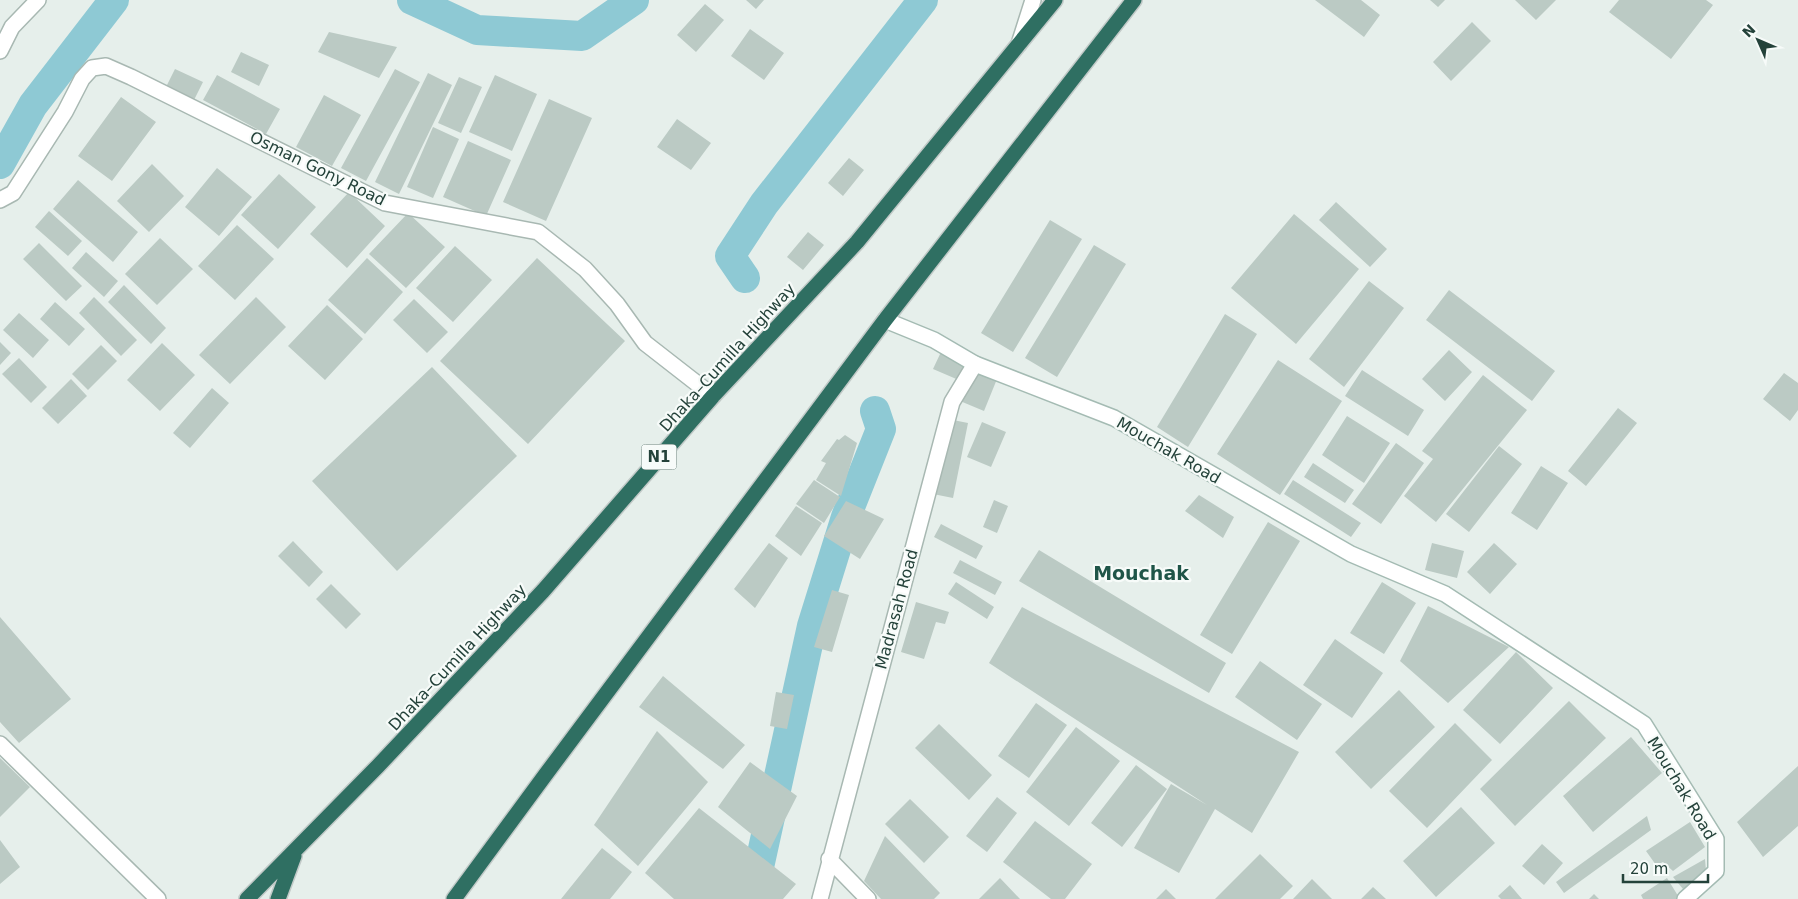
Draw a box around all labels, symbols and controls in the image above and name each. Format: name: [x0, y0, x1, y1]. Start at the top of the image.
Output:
north arrow: [1733, 15, 1783, 65]
text: N: [1739, 21, 1759, 41]
street label: Osman Gony Road: [247, 127, 389, 210]
street label: Dhaka–Cumilla Highway: [656, 279, 799, 436]
street label: Mouchak Road: [1113, 413, 1224, 488]
road number: N1: [642, 444, 676, 470]
street label: Madrasah Road: [871, 547, 922, 671]
district label: Mouchak: [1093, 562, 1189, 584]
street label: Dhaka–Cumilla Highway: [384, 580, 530, 735]
street label: Mouchak Road: [1643, 733, 1720, 843]
scale bar: [1623, 852, 1708, 884]
text: 20 m: [1630, 860, 1668, 878]

